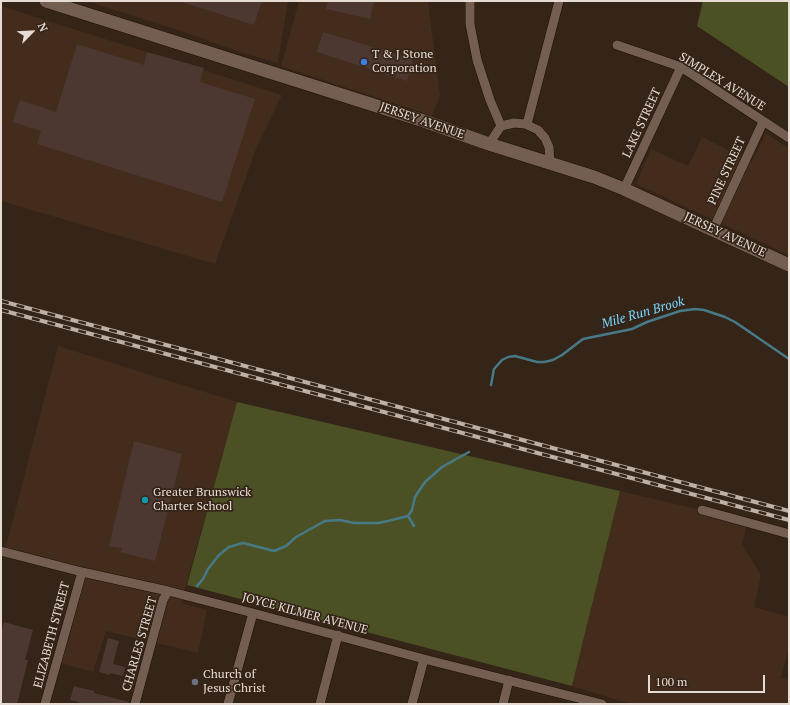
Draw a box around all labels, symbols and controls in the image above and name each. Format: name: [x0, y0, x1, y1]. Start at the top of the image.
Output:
north arrow: [12, 12, 52, 52]
text: N: [35, 20, 51, 34]
place label: T & J Stone Corporation: [372, 48, 437, 76]
street label: SIMPLEX AVENUE: [676, 50, 768, 114]
marker: T & J Stone Corporation: [359, 57, 369, 67]
street label: LAKE STREET: [620, 86, 664, 160]
street label: JERSEY AVENUE: [378, 100, 466, 142]
street label: PINE STREET: [705, 135, 749, 207]
street label: JERSEY AVENUE: [682, 210, 768, 260]
water label: Mile Run Brook: [600, 294, 686, 332]
place label: Greater Brunswick Charter School: [153, 486, 251, 514]
marker: Greater Brunswick Charter School: [140, 495, 150, 505]
street label: ELIZABETH STREET: [31, 580, 73, 690]
street label: JOYCE KILMER AVENUE: [240, 590, 370, 638]
street label: CHARLES STREET: [120, 595, 160, 693]
scale bar: [650, 667, 767, 693]
place label: Church of Jesus Christ: [203, 668, 266, 696]
text: 100 m: [655, 674, 687, 689]
marker: Church of Jesus Christ: [190, 677, 200, 687]

